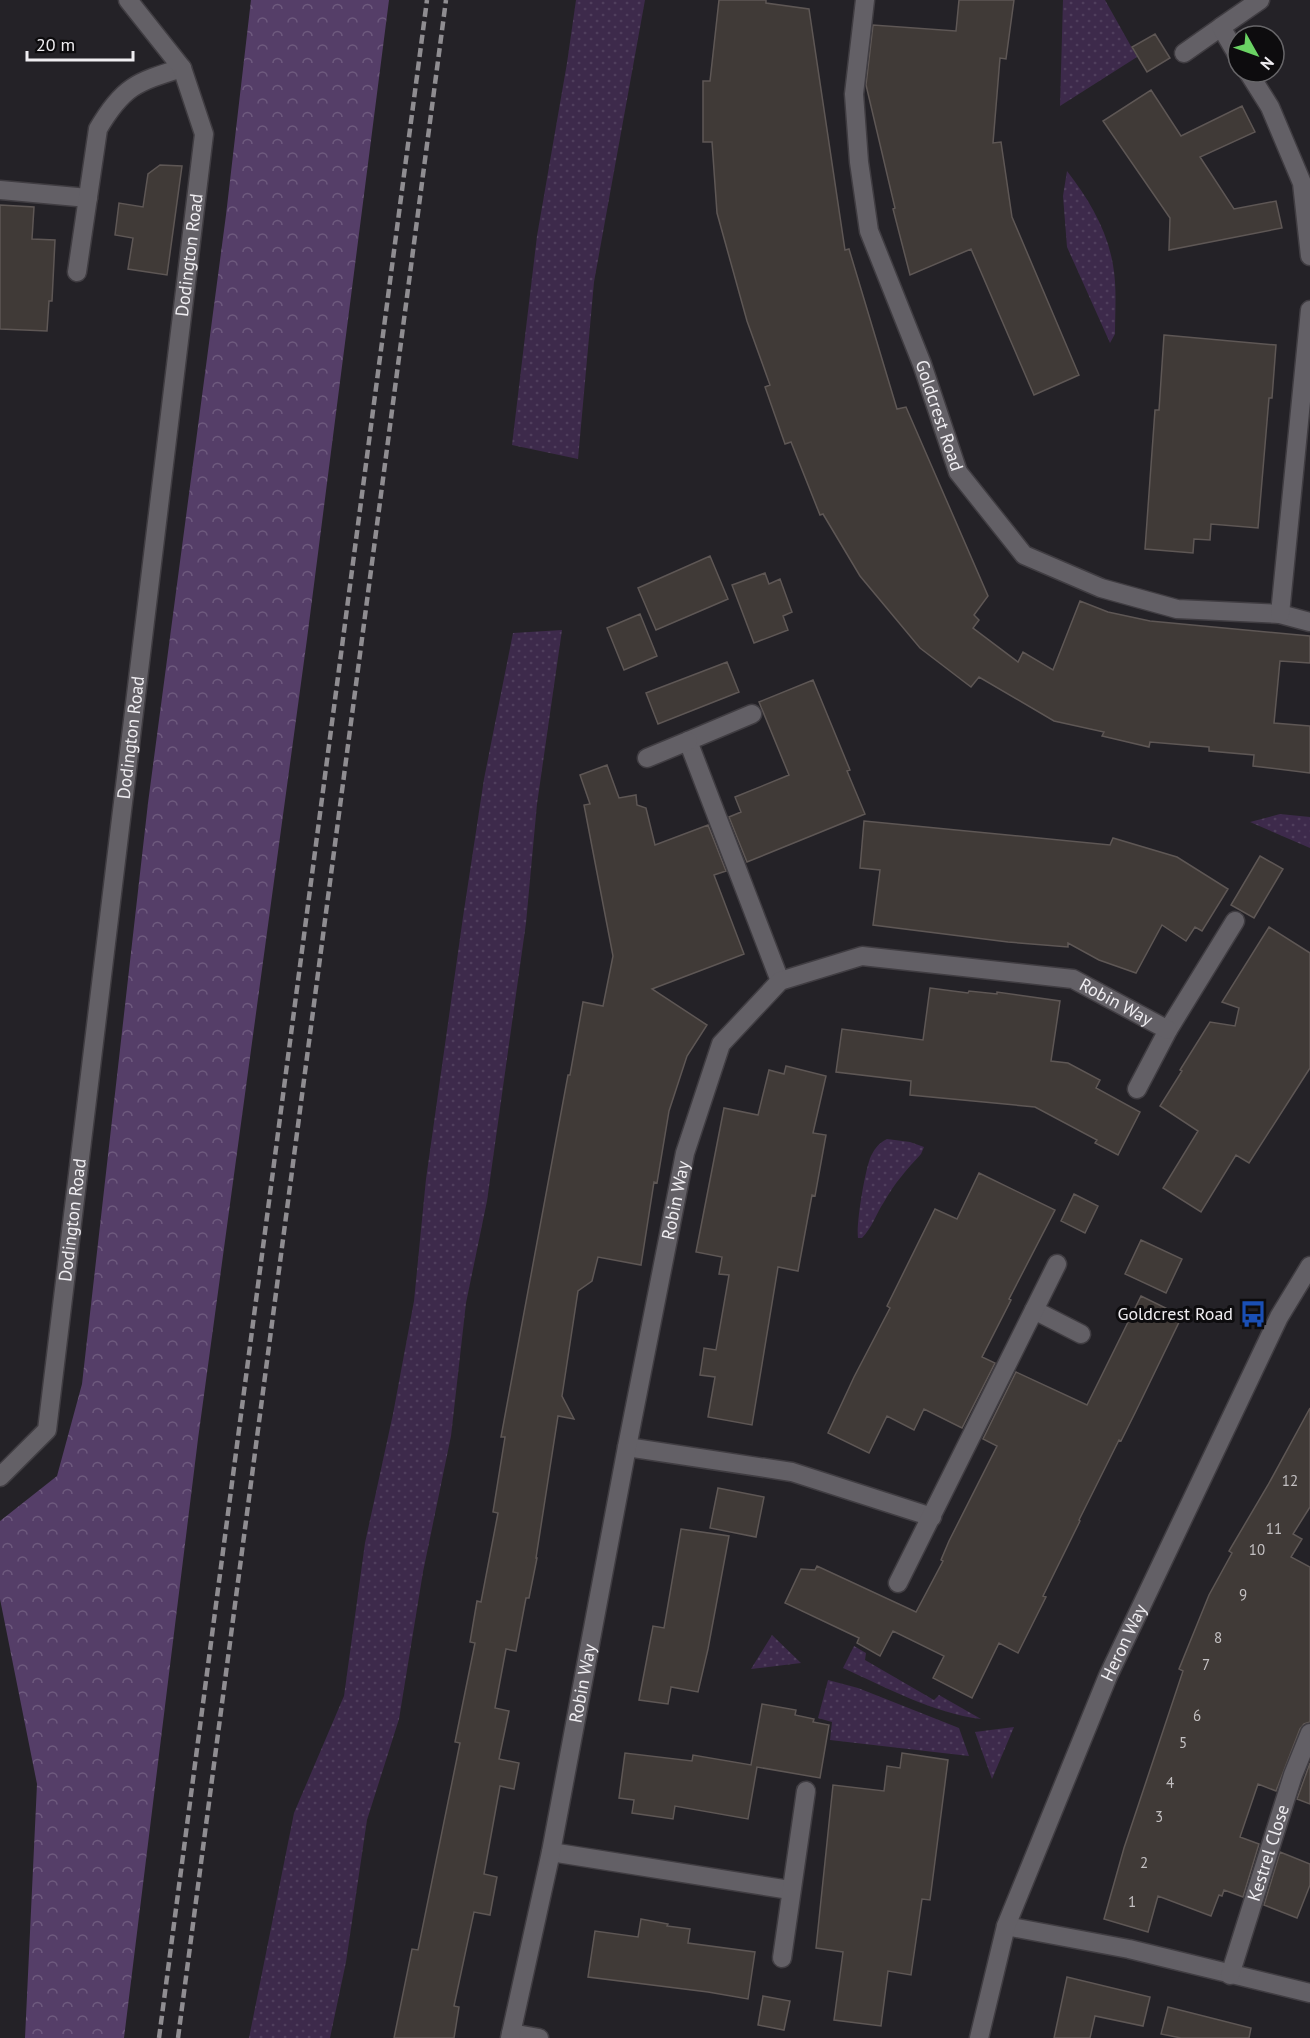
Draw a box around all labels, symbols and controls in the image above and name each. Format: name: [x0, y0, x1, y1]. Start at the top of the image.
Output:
scale bar: [27, 24, 134, 62]
north arrow: [1226, 24, 1286, 84]
text: 20 m: [36, 33, 75, 56]
text: N: [1256, 53, 1279, 74]
street label: Dodington Road: [170, 192, 208, 318]
street label: Goldcrest Road: [910, 357, 969, 474]
street label: Dodington Road: [112, 675, 149, 800]
street label: Robin Way: [1076, 973, 1157, 1031]
street label: Dodington Road: [53, 1157, 91, 1283]
street label: Robin Way: [656, 1158, 694, 1242]
bus stop icon: Goldcrest Road: [1238, 1299, 1268, 1329]
place label: Goldcrest Road: [1117, 1302, 1233, 1325]
house number: 12: [1282, 1471, 1298, 1490]
house number: 11: [1266, 1519, 1282, 1538]
house number: 10: [1249, 1540, 1265, 1559]
house number: 9: [1239, 1585, 1247, 1604]
street label: Heron Way: [1095, 1600, 1152, 1685]
house number: 8: [1214, 1628, 1222, 1647]
street label: Robin Way: [563, 1641, 601, 1725]
house number: 7: [1202, 1655, 1210, 1674]
house number: 6: [1193, 1706, 1201, 1725]
house number: 5: [1179, 1733, 1187, 1752]
house number: 4: [1166, 1773, 1174, 1792]
street label: Kestrel Close: [1242, 1801, 1294, 1904]
house number: 3: [1155, 1807, 1163, 1826]
house number: 2: [1140, 1853, 1148, 1872]
house number: 1: [1128, 1892, 1136, 1911]

